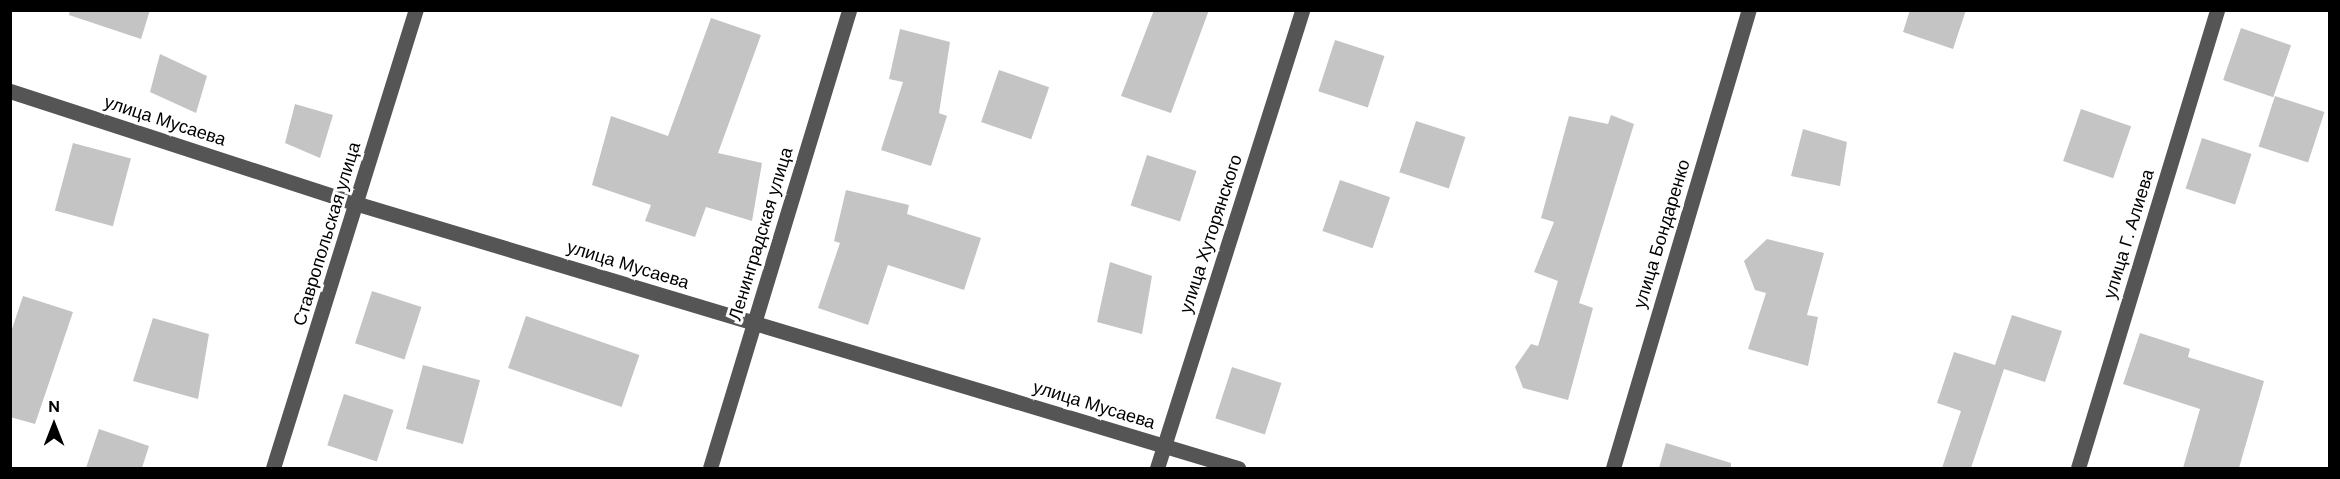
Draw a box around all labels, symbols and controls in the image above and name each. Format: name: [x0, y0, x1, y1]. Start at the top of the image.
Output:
street label: улица Мусаева: [101, 91, 229, 151]
street label: Ставропольская улица: [289, 139, 365, 329]
street label: Ленинградская улица: [724, 145, 798, 323]
street label: улица Хуторянского: [1175, 152, 1247, 316]
street label: улица Бондаренко: [1629, 157, 1695, 311]
street label: улица Г. Алиева: [2099, 167, 2159, 301]
street label: улица Мусаева: [564, 236, 692, 294]
street label: улица Мусаева: [1030, 376, 1158, 434]
north arrow: [24, 395, 84, 455]
text: N: [48, 396, 60, 417]

